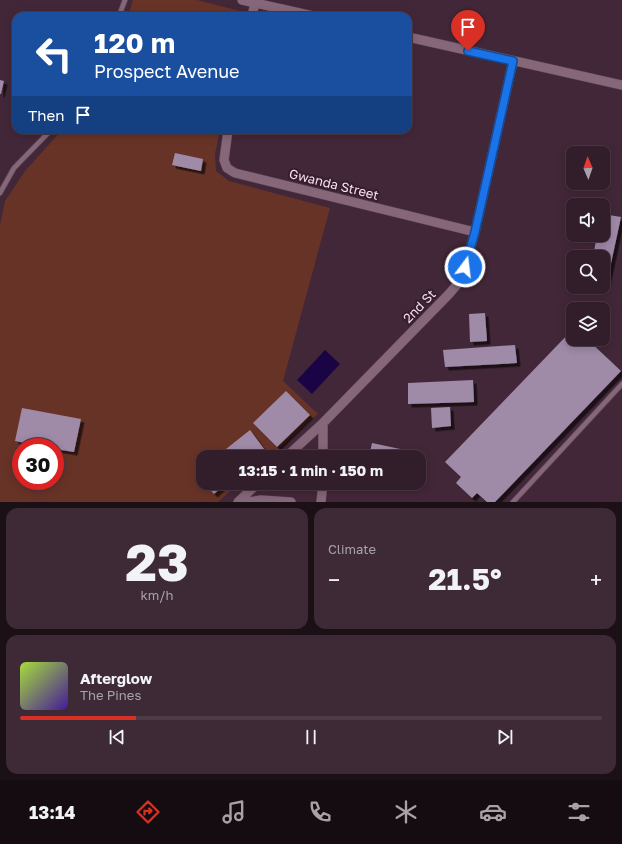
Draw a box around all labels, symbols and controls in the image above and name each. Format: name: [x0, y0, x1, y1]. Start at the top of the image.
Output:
pin: [451, 10, 485, 51]
icon: arrive: [457, 16, 479, 38]
text: 120 m: [94, 26, 175, 59]
icon: left: [28, 28, 80, 80]
text: Prospect Avenue: [94, 60, 240, 82]
icon: arrive: [72, 104, 94, 126]
text: Then: [28, 106, 64, 124]
north arrow: [566, 146, 610, 190]
map controls: [566, 146, 610, 346]
street label: Gwanda Street: [287, 165, 381, 203]
button: sound: [566, 198, 610, 242]
position arrow: [444, 246, 486, 288]
button: search: [566, 250, 610, 294]
street label: 2nd St: [399, 286, 439, 326]
button: layers: [566, 302, 610, 346]
speed limit sign: 30: [12, 438, 64, 490]
text: 13:15 · 1 min · 150 m: [239, 461, 383, 479]
text: 23: [125, 530, 189, 592]
text: Climate: [328, 541, 376, 557]
text: 21.5°: [428, 561, 502, 597]
text: −: [328, 566, 340, 593]
text: +: [590, 566, 602, 593]
text: km/h: [140, 587, 174, 603]
text: Afterglow: [80, 669, 152, 687]
text: The Pines: [80, 687, 141, 703]
icon: previous: [106, 726, 128, 748]
icon: pause: [300, 726, 322, 748]
icon: next: [494, 726, 516, 748]
icon: directions: [134, 798, 162, 826]
icon: music: [220, 798, 248, 826]
icon: phone: [306, 798, 334, 826]
icon: climate: [392, 798, 420, 826]
icon: car: [479, 798, 507, 826]
icon: filters: [565, 798, 593, 826]
text: 13:14: [29, 801, 76, 823]

